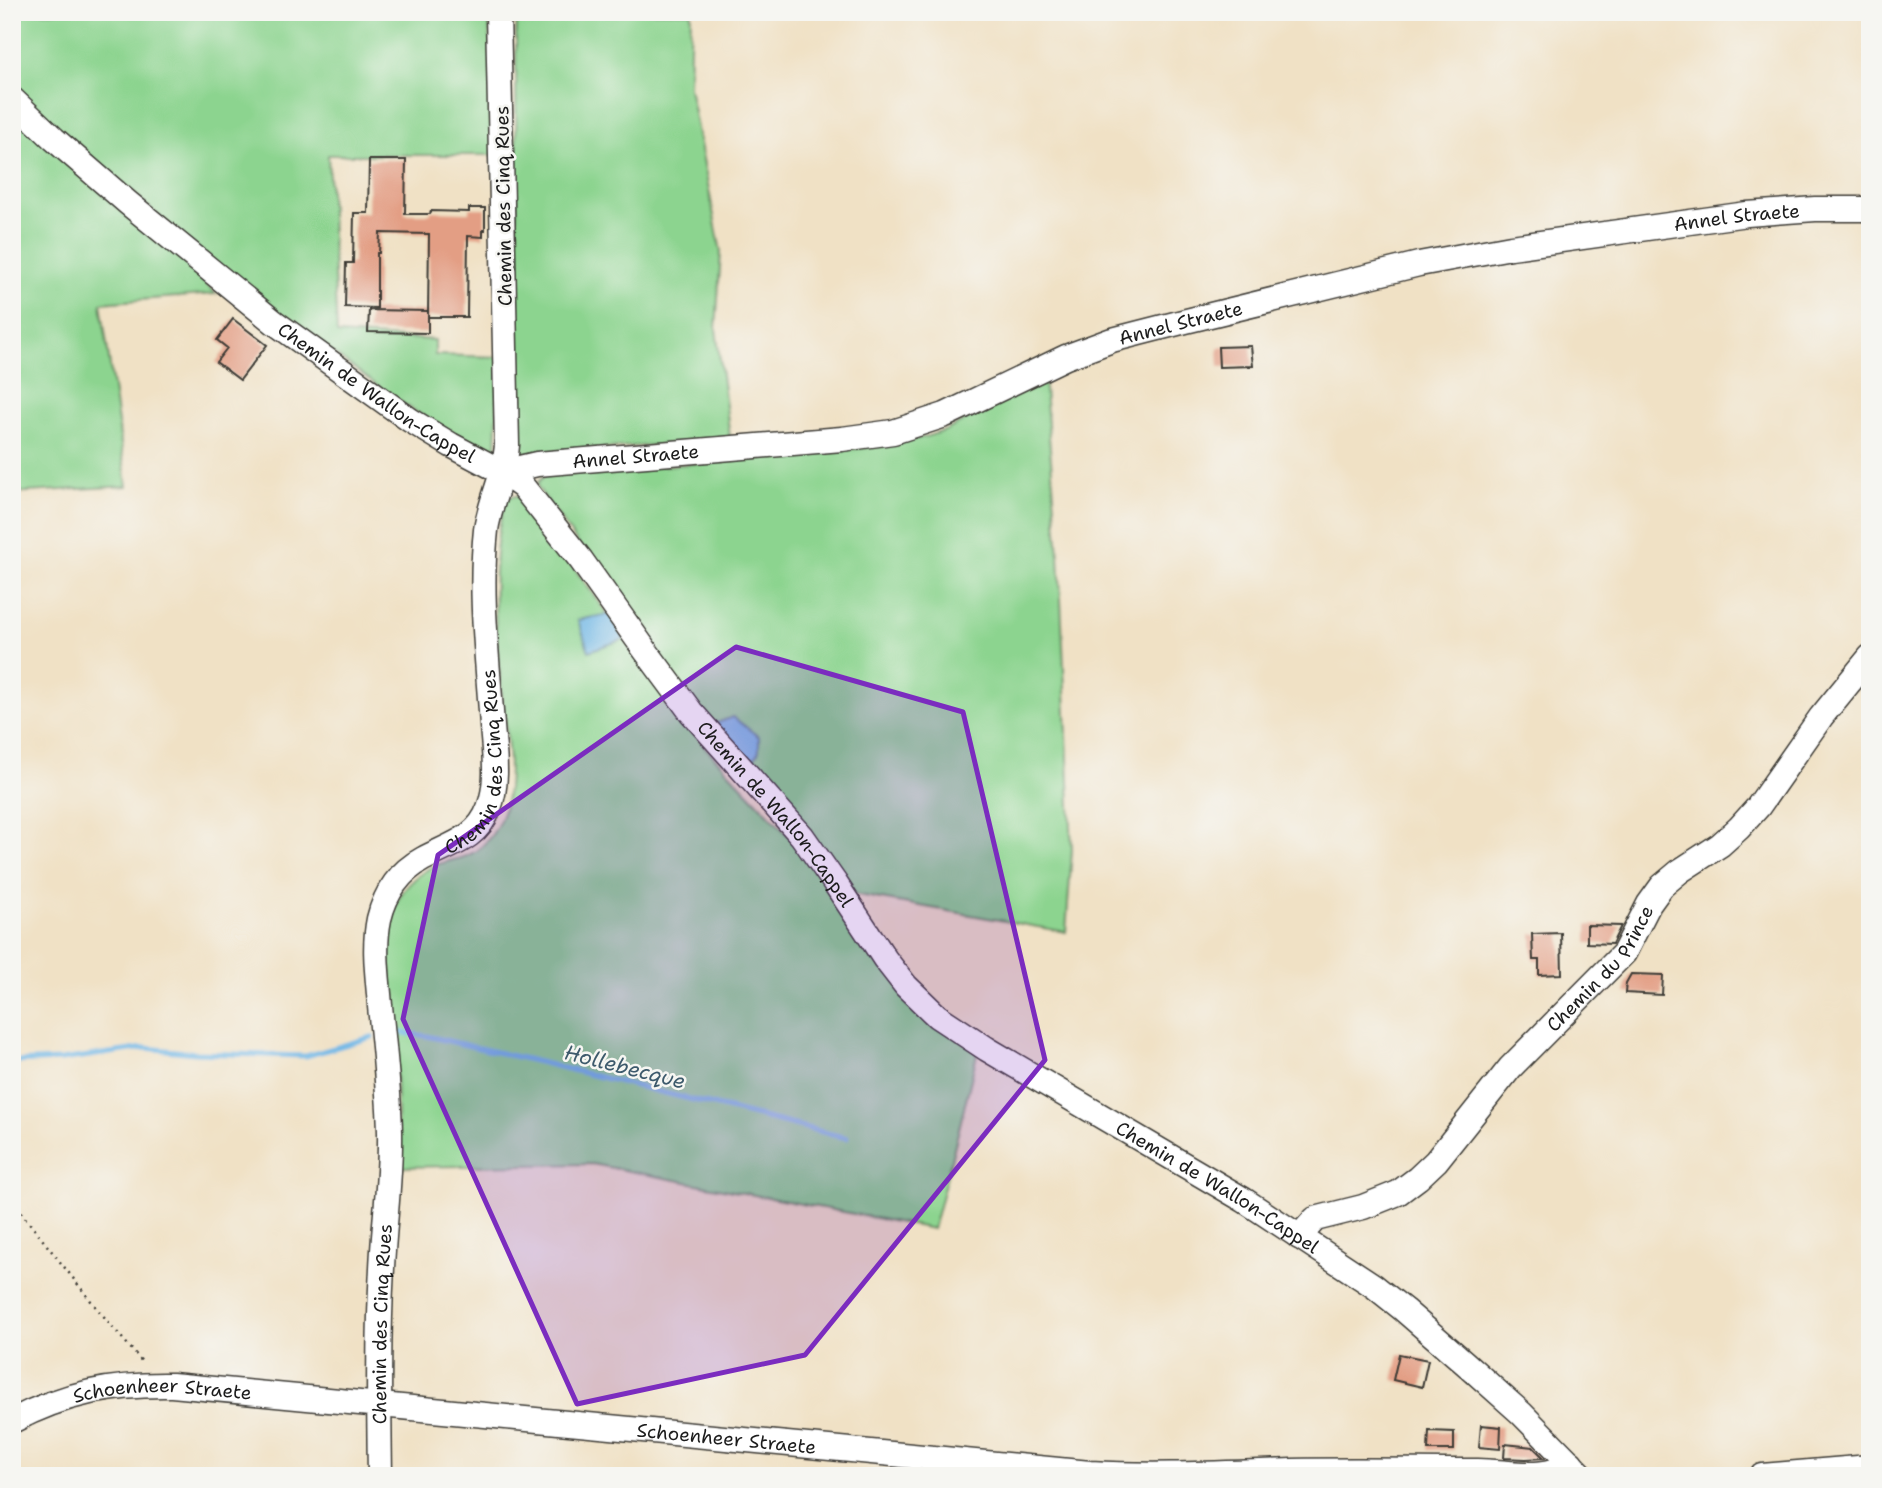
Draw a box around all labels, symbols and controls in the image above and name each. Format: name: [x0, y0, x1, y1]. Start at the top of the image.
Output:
street label: Chemin des Cinq Rues: [489, 106, 518, 306]
street label: Annel Straete: [1672, 198, 1801, 237]
street label: Annel Straete: [1116, 296, 1245, 351]
street label: Chemin de Wallon-Cappel: [273, 317, 480, 469]
street label: Annel Straete: [572, 439, 700, 474]
street label: Chemin des Cinq Rues: [440, 668, 508, 860]
street label: Chemin de Wallon-Cappel: [692, 716, 859, 912]
street label: Chemin du Prince: [1541, 901, 1659, 1037]
water label: Hollebecque: [562, 1038, 688, 1096]
street label: Chemin de Wallon-Cappel: [1111, 1115, 1324, 1259]
street label: Chemin des Cinq Rues: [367, 1223, 398, 1424]
street label: Schoenheer Straete: [70, 1373, 253, 1409]
street label: Schoenheer Straete: [636, 1418, 817, 1460]

